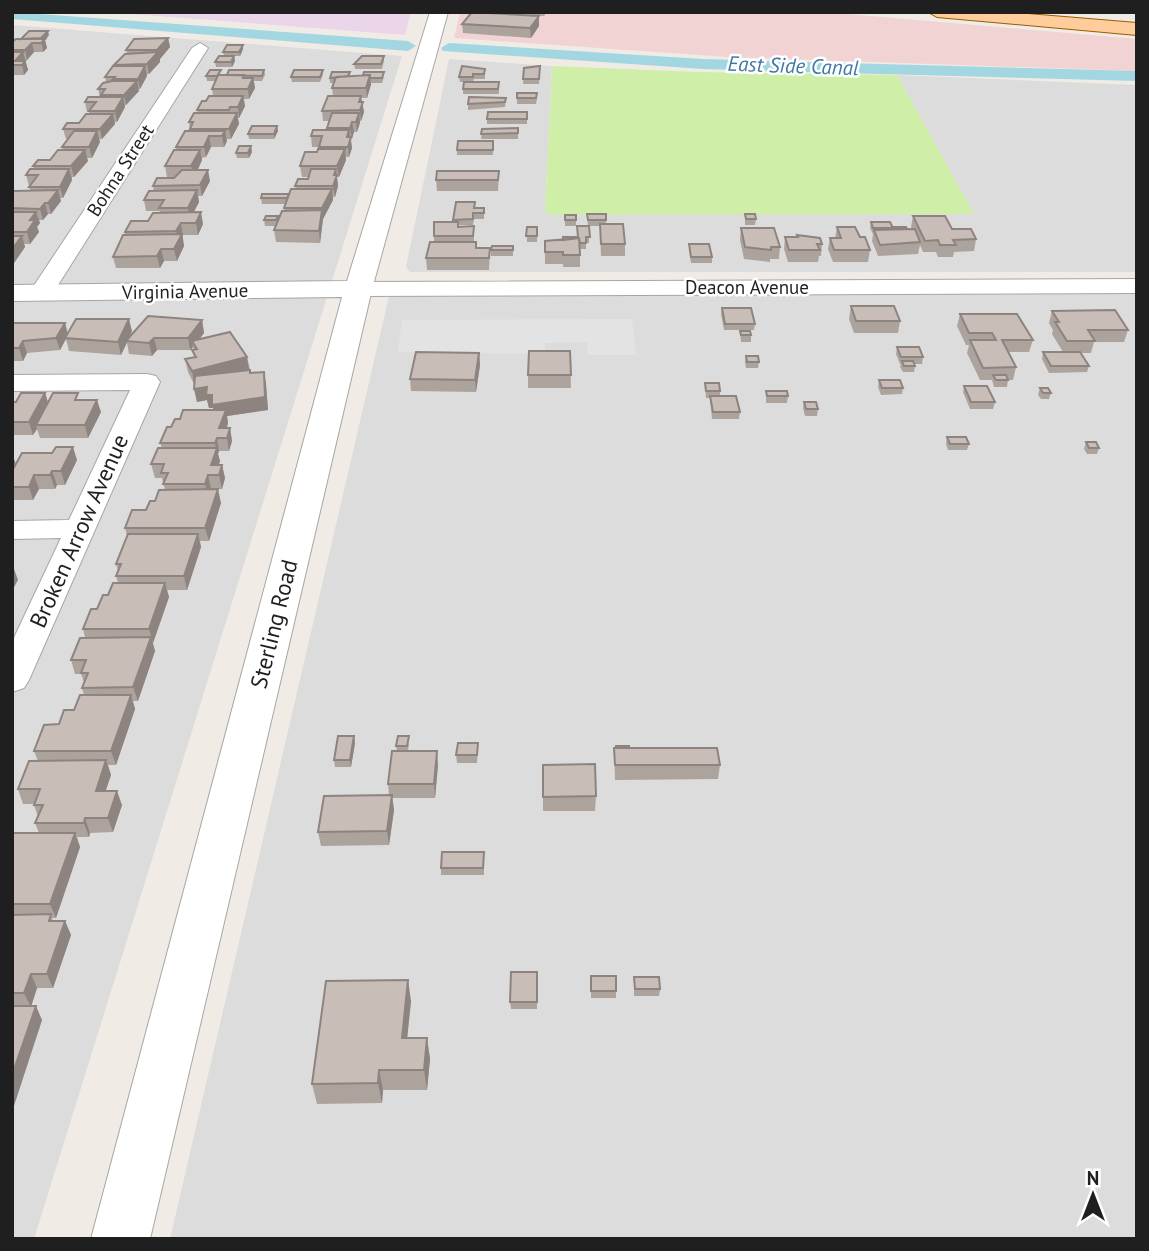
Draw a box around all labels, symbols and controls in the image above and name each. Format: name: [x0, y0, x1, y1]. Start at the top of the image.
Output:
water label: East Side Canal: [727, 50, 859, 81]
street label: Bohna Street: [81, 119, 159, 221]
street label: Deacon Avenue: [685, 275, 809, 299]
street label: Virginia Avenue: [121, 278, 248, 304]
street label: Broken Arrow Avenue: [23, 430, 134, 632]
street label: Sterling Road: [243, 556, 304, 691]
north arrow: [1058, 1160, 1128, 1230]
text: N: [1087, 1166, 1099, 1190]

